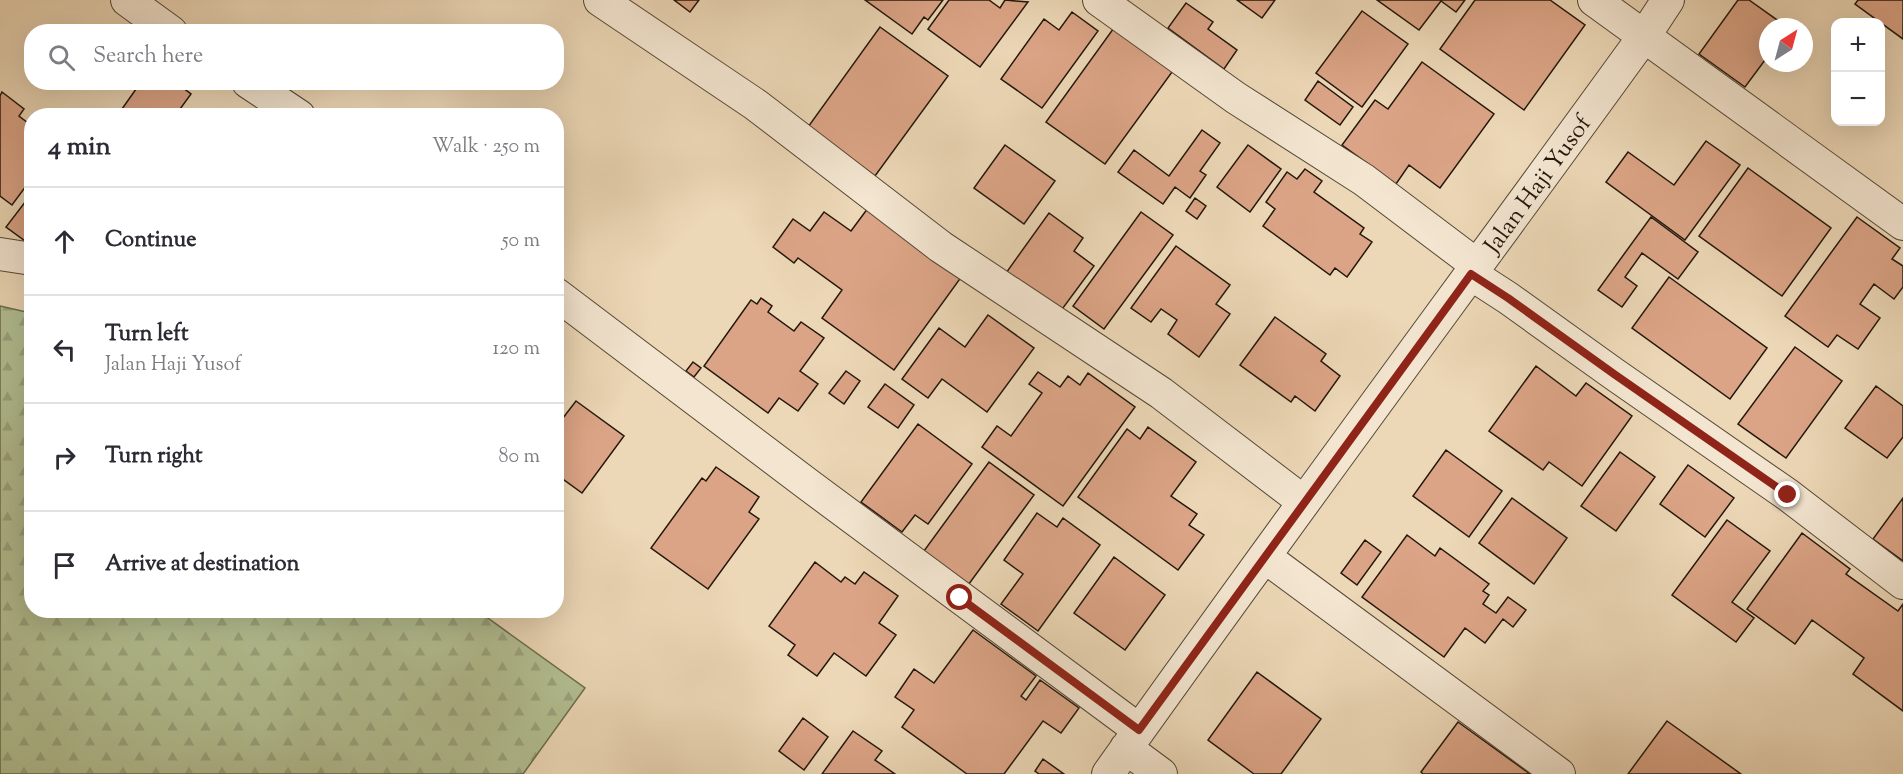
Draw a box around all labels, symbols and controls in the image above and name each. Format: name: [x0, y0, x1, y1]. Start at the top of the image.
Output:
north arrow: [1759, 18, 1813, 72]
map controls: [1831, 18, 1885, 126]
button: +: [1831, 18, 1885, 72]
search box: [24, 24, 564, 90]
icon: search: [45, 41, 78, 74]
text: Search here: [93, 41, 203, 73]
button: −: [1831, 72, 1885, 126]
street label: Jalan Haji Yusof: [1476, 108, 1601, 263]
text: 4 min: [48, 129, 111, 166]
text: Walk · 250 m: [432, 133, 540, 162]
icon: ahead: [48, 225, 81, 258]
text: Continue: [105, 225, 196, 257]
text: 50 m: [502, 227, 540, 256]
text: Turn left: [105, 319, 188, 351]
icon: left: [48, 333, 81, 366]
text: 120 m: [492, 335, 540, 364]
text: Jalan Haji Yusof: [105, 351, 241, 380]
icon: right: [48, 441, 81, 474]
text: Turn right: [105, 441, 202, 473]
text: 80 m: [499, 443, 540, 472]
route end: [1774, 481, 1800, 507]
icon: arrive: [48, 549, 81, 582]
text: Arrive at destination: [105, 549, 300, 581]
route start: [946, 584, 972, 610]

